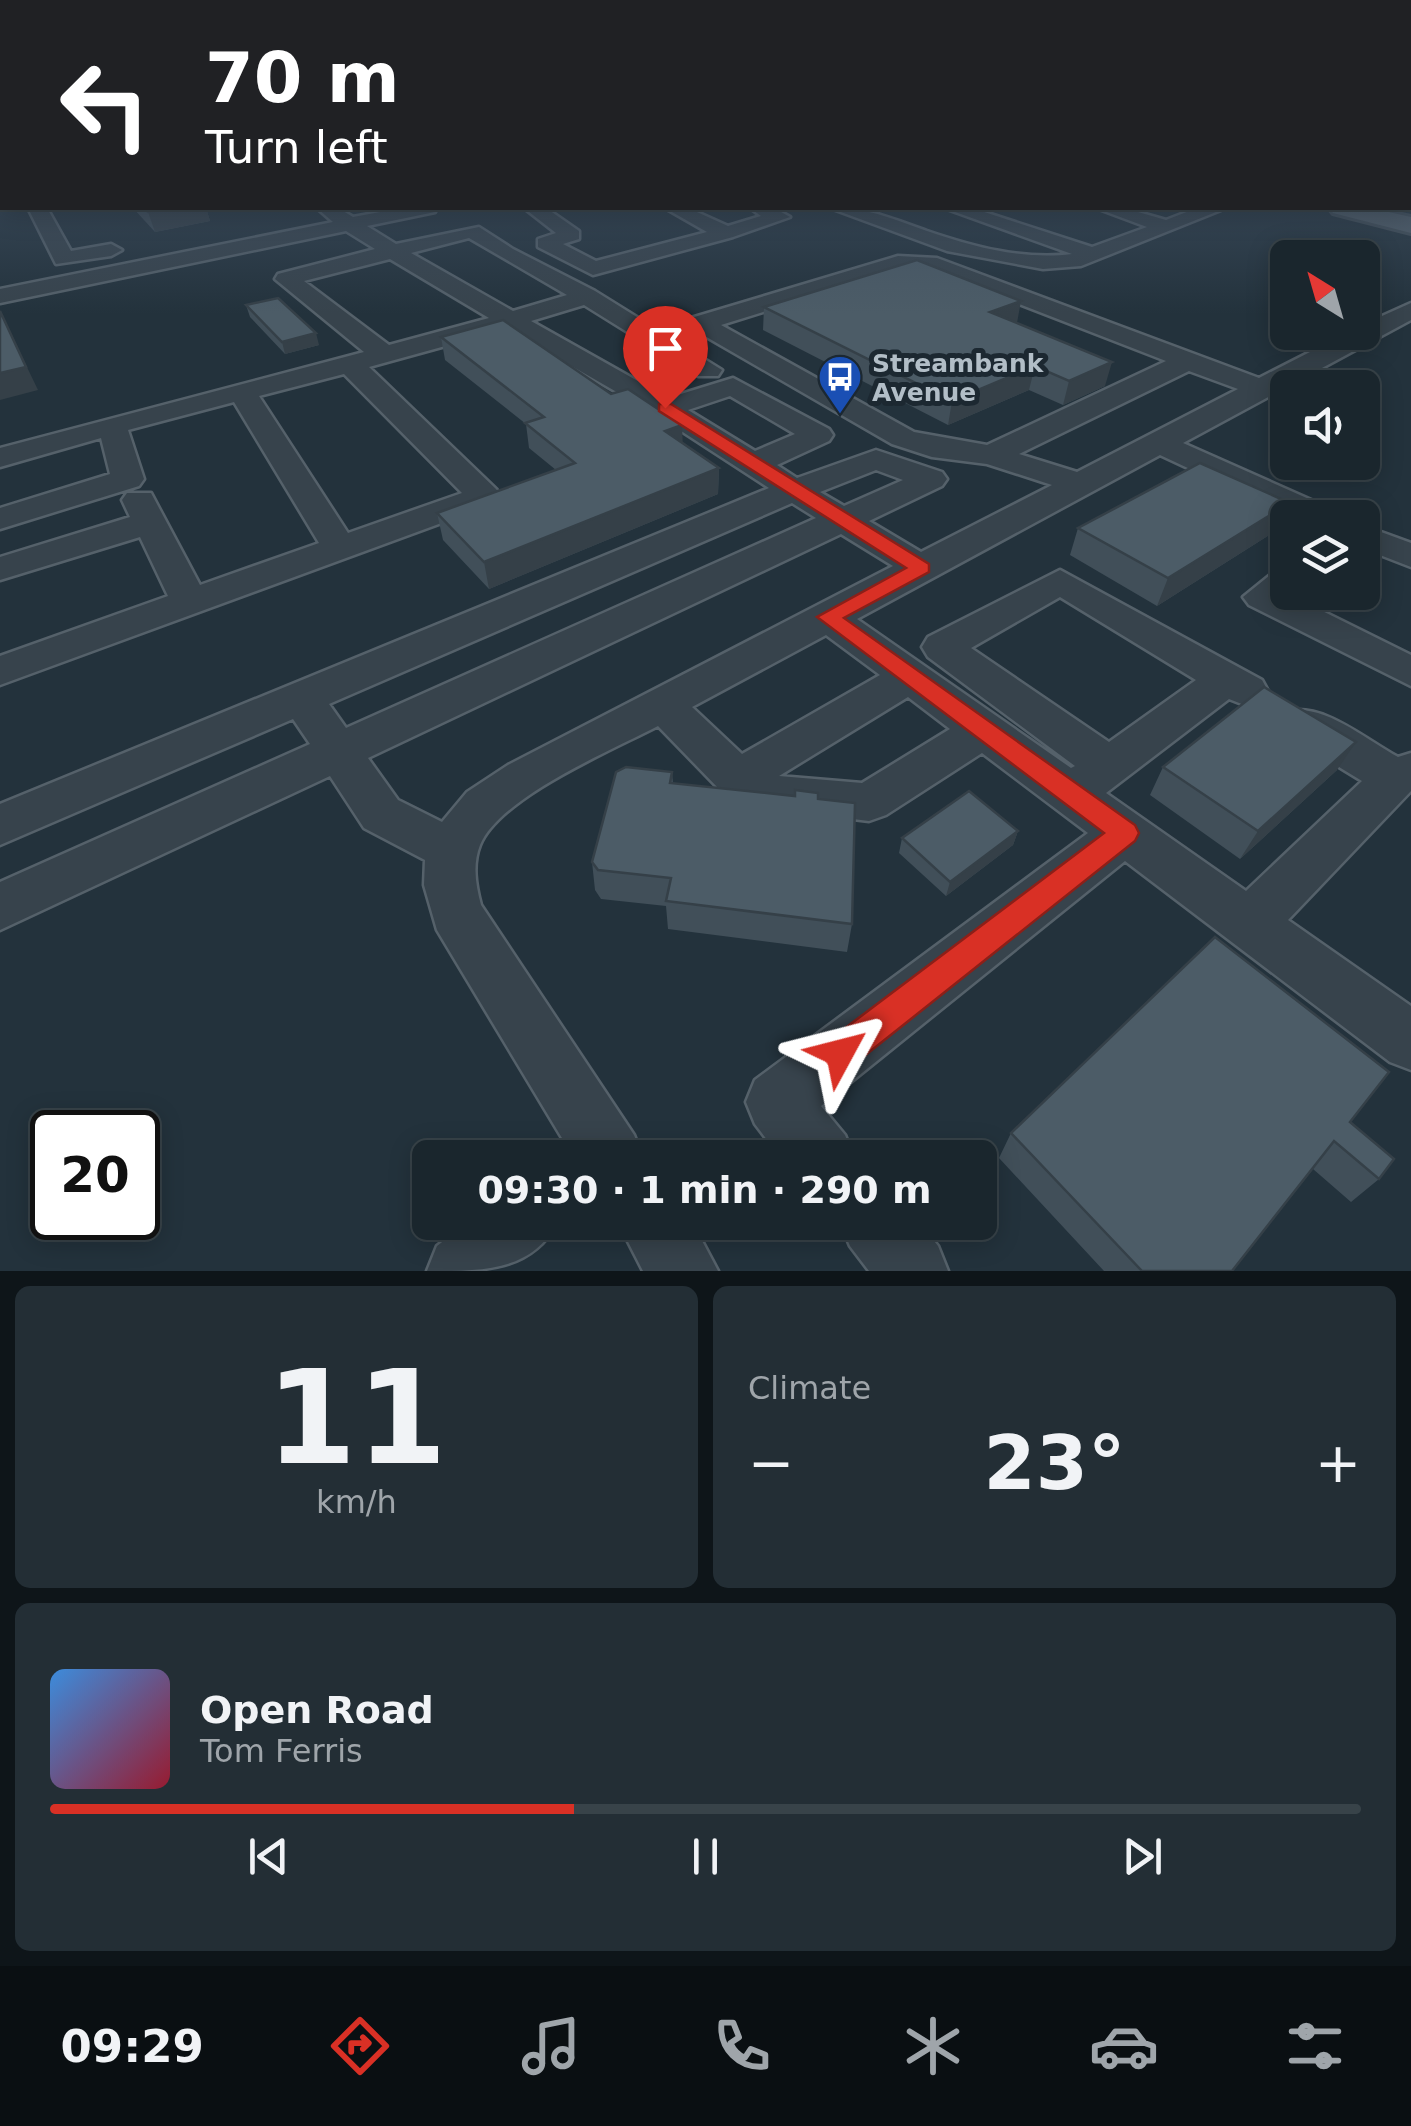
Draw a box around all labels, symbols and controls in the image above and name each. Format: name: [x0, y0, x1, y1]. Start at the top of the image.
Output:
text: 70 m: [205, 37, 400, 119]
icon: left: [40, 40, 170, 170]
text: Turn left: [205, 121, 388, 174]
north arrow: [1270, 240, 1380, 350]
map controls: [1270, 240, 1380, 610]
pin: [623, 306, 708, 409]
icon: arrive: [638, 321, 693, 376]
place label: Streambank Avenue: [872, 349, 1045, 407]
bus stop icon: Streambank Avenue: [817, 354, 863, 415]
button: sound: [1270, 370, 1380, 480]
button: layers: [1270, 500, 1380, 610]
position arrow: [788, 1001, 892, 1105]
speed limit sign: 20: [30, 1110, 160, 1240]
text: 09:30 · 1 min · 290 m: [477, 1168, 932, 1212]
text: 11: [266, 1342, 447, 1494]
text: Climate: [748, 1369, 871, 1407]
text: 23°: [984, 1419, 1125, 1507]
text: −: [748, 1431, 794, 1495]
text: +: [1315, 1431, 1361, 1495]
text: km/h: [316, 1483, 397, 1521]
text: Open Road: [200, 1688, 434, 1732]
text: Tom Ferris: [200, 1732, 363, 1770]
icon: previous: [241, 1829, 296, 1884]
icon: pause: [678, 1829, 733, 1884]
icon: next: [1115, 1829, 1170, 1884]
icon: directions: [325, 2011, 395, 2081]
icon: music: [516, 2011, 586, 2081]
icon: phone: [707, 2011, 777, 2081]
icon: climate: [898, 2011, 968, 2081]
icon: car: [1089, 2011, 1159, 2081]
icon: filters: [1280, 2011, 1350, 2081]
text: 09:29: [61, 2020, 204, 2073]

